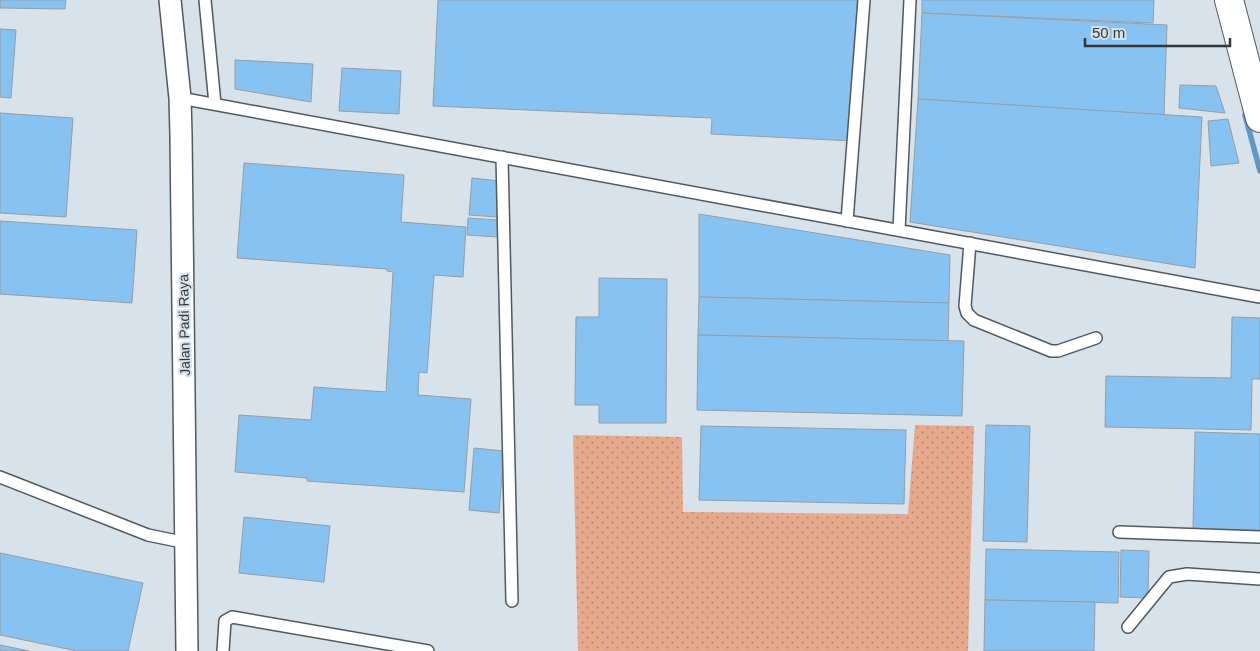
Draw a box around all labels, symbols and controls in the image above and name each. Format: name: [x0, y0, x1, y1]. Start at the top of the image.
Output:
scale bar: [1085, 15, 1230, 47]
text: 50 m: [1092, 24, 1125, 41]
street label: Jalan Padi Raya: [175, 274, 193, 376]

